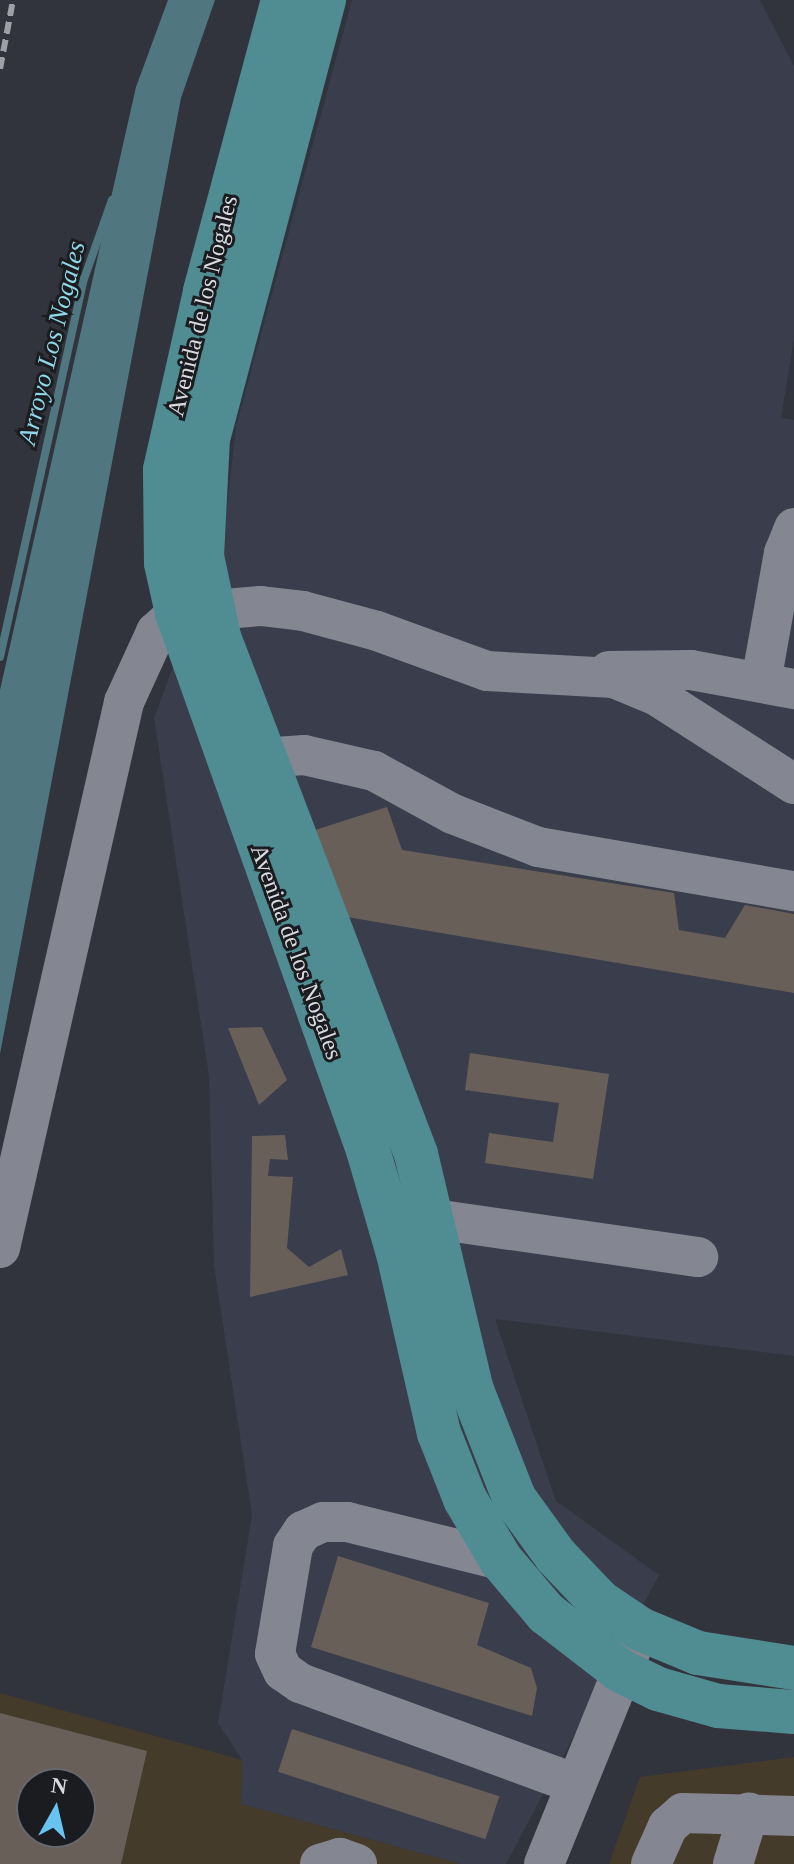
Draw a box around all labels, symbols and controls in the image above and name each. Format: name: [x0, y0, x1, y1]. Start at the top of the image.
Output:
street label: Avenida de los Nogales: [162, 192, 244, 420]
water label: Arroyo Los Nogales: [12, 238, 92, 448]
street label: Avenida de los Nogales: [244, 841, 348, 1063]
north arrow: [16, 1768, 96, 1848]
text: N: [50, 1772, 69, 1799]

